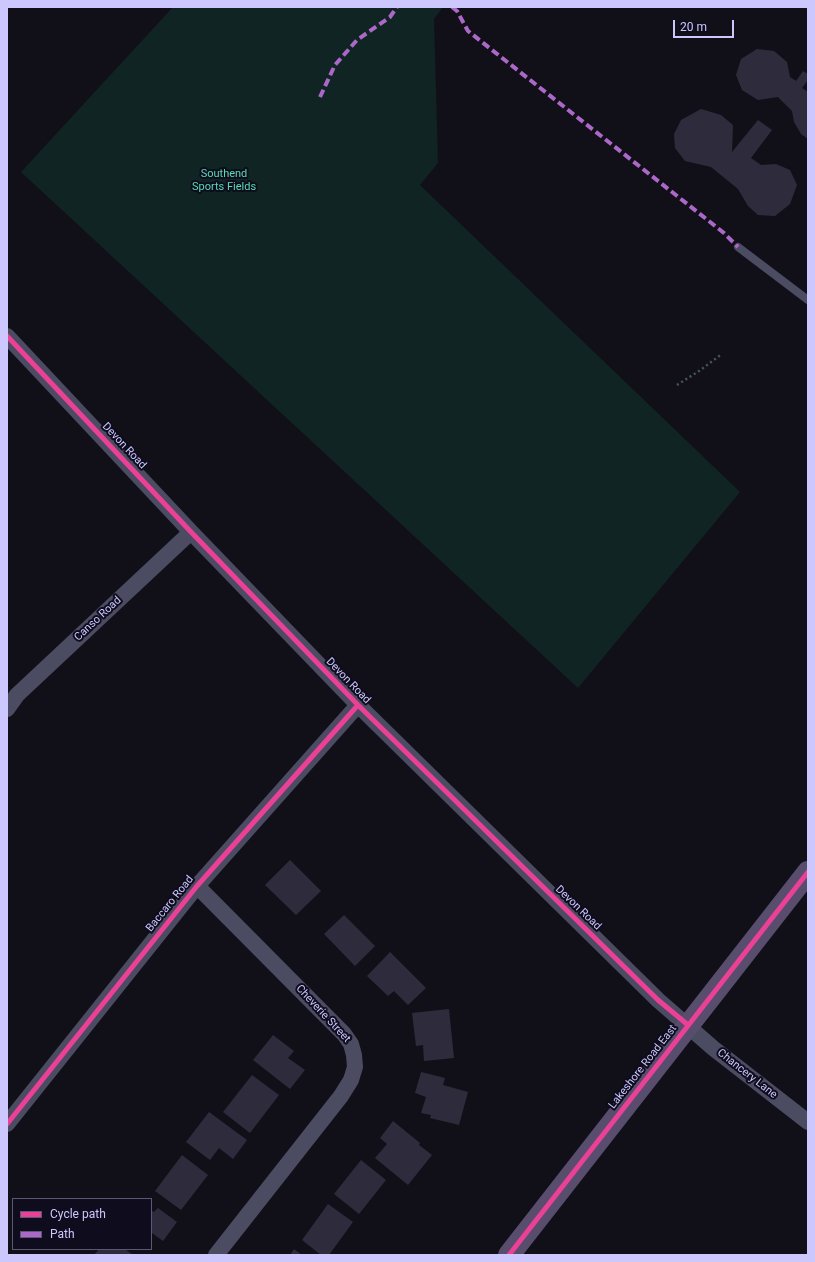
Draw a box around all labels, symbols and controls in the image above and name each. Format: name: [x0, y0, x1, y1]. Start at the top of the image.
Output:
scale bar: [675, 12, 736, 38]
text: 20 m: [680, 20, 707, 34]
park label: Southend Sports Fields: [192, 167, 256, 193]
street label: Devon Road: [99, 420, 149, 472]
street label: Canso Road: [72, 594, 124, 644]
street label: Devon Road: [323, 655, 373, 707]
street label: Baccaro Road: [143, 873, 197, 935]
street label: Devon Road: [552, 883, 604, 933]
street label: Cheverie Street: [293, 982, 353, 1046]
street label: Lakeshore Road East: [606, 1022, 680, 1112]
street label: Chancery Lane: [714, 1046, 780, 1102]
legend: [12, 1198, 152, 1250]
text: Cycle path: [50, 1207, 106, 1221]
text: Path: [50, 1227, 75, 1241]

